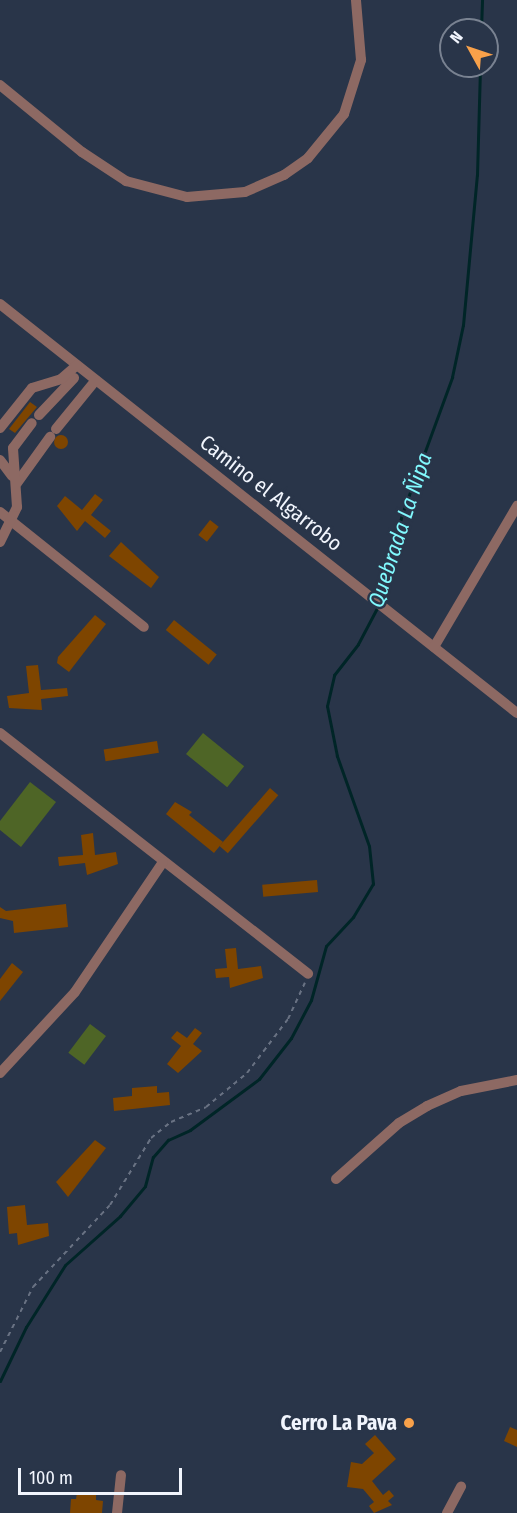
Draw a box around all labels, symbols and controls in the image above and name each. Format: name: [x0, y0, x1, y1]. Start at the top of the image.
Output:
north arrow: [439, 18, 499, 78]
text: N: [446, 28, 467, 47]
street label: Camino el Algarrobo: [195, 430, 347, 556]
water label: Quebrada La Ñipa: [363, 449, 437, 611]
place label: Cerro La Pava: [280, 1410, 397, 1436]
marker: Cerro La Pava: [402, 1416, 416, 1430]
scale bar: [21, 1456, 184, 1494]
text: 100 m: [29, 1467, 73, 1489]

